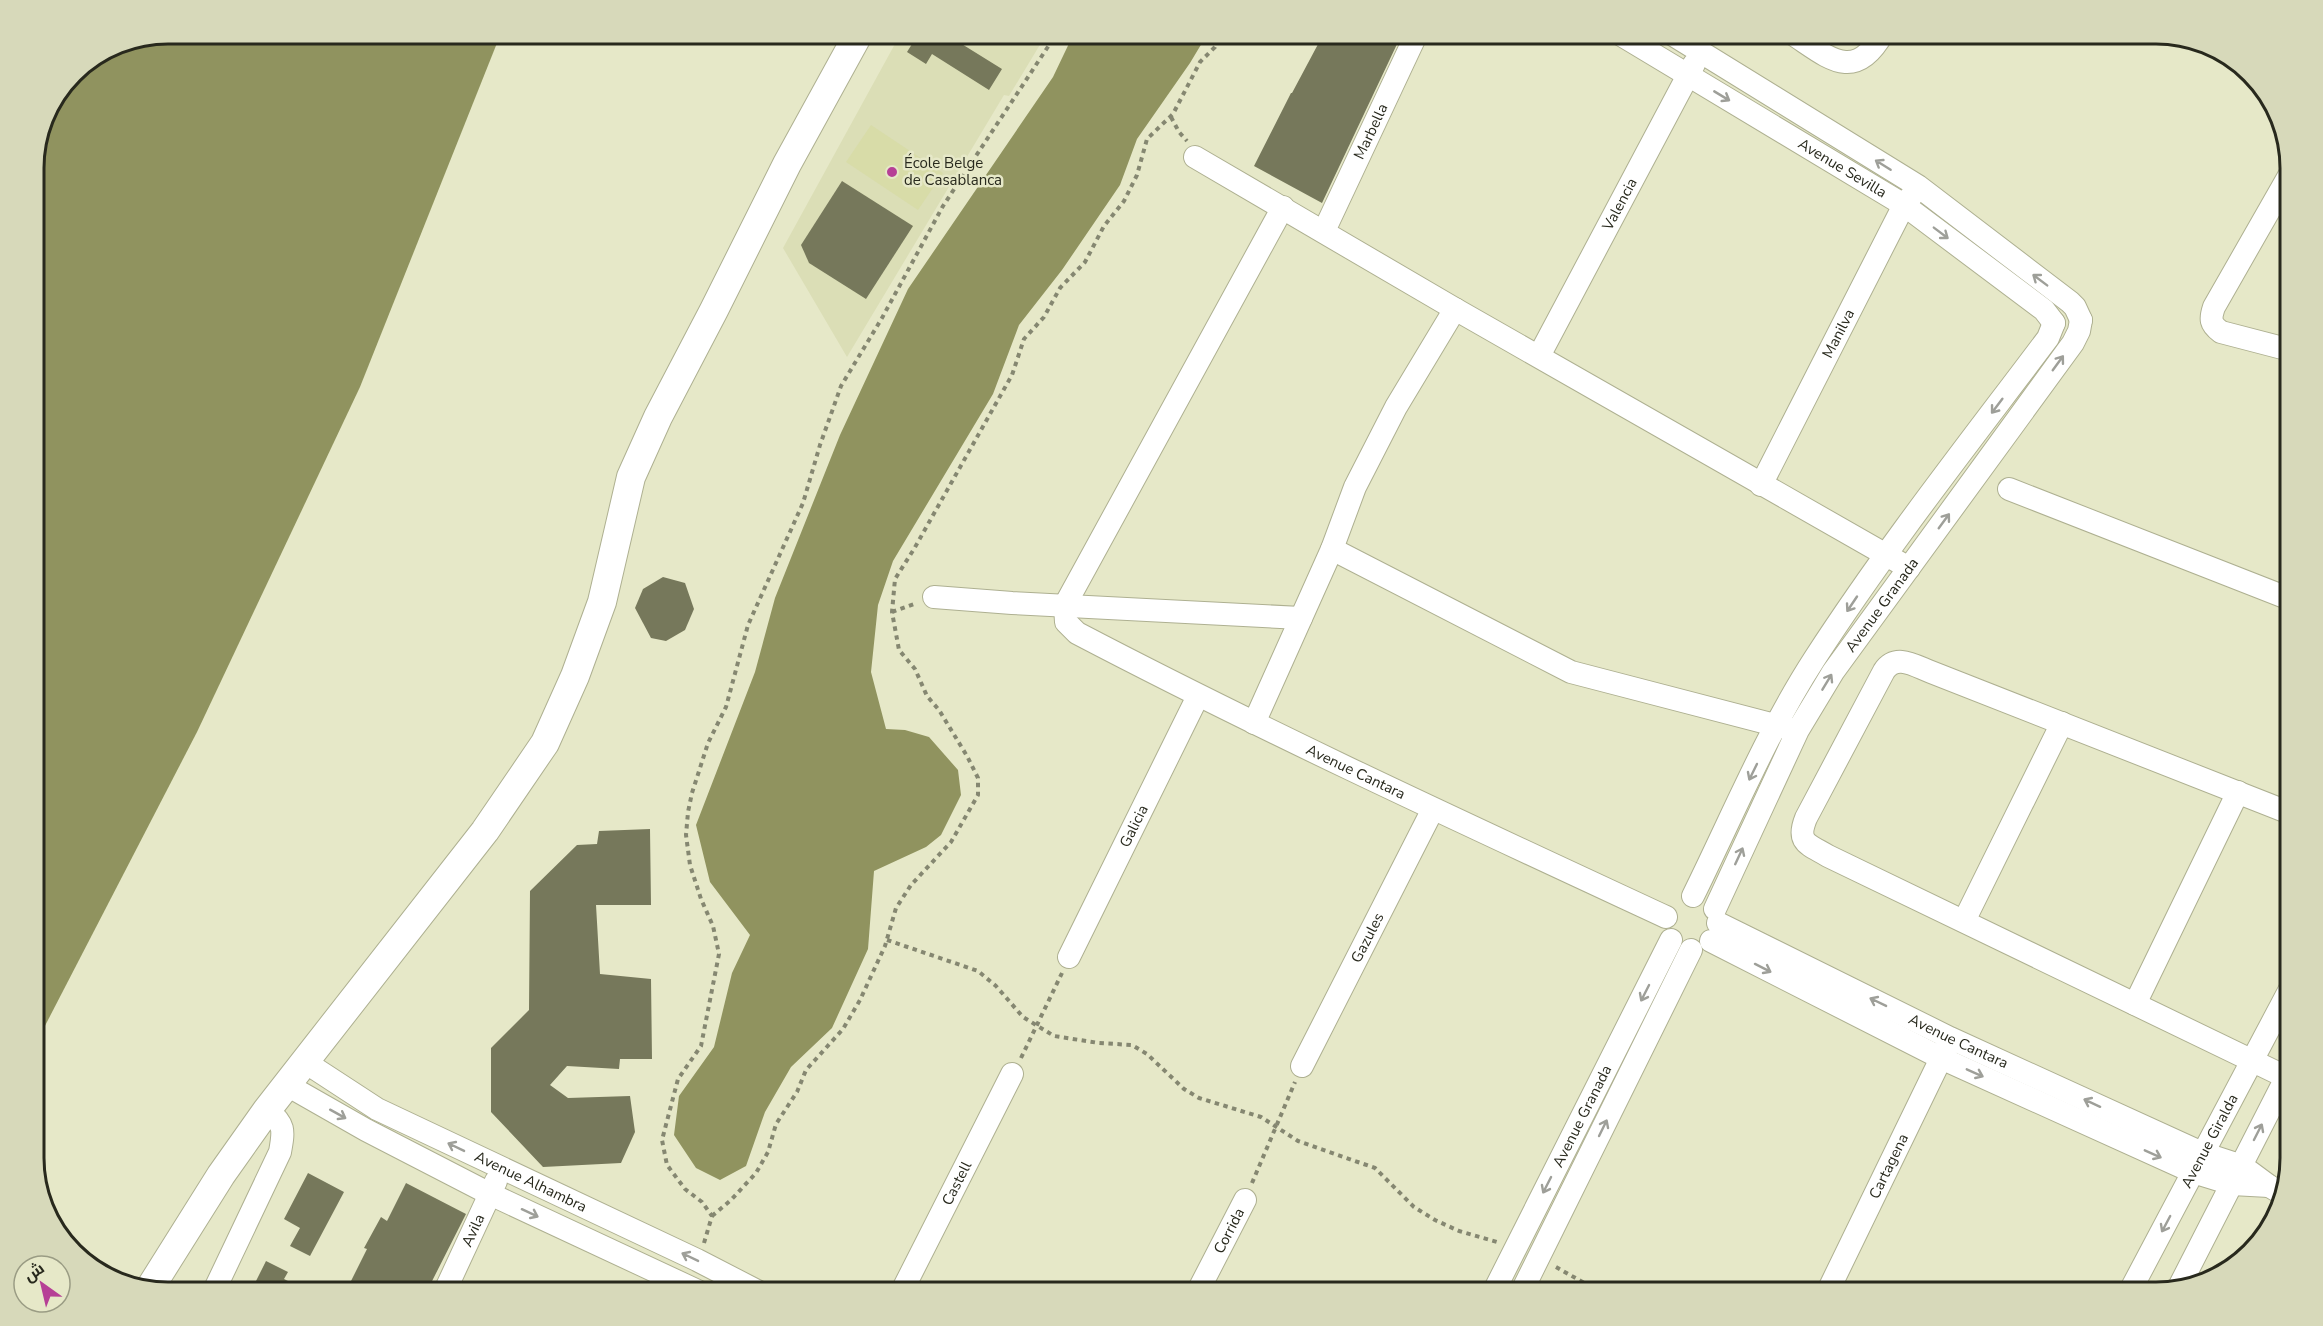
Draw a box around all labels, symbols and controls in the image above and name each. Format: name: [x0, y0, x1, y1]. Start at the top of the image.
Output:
one-way arrow: [1713, 90, 1730, 102]
street label: Marbella: [1349, 100, 1393, 163]
street label: Avenue Sevilla: [1794, 134, 1891, 202]
place label: École Belge de Casablanca: [904, 153, 1002, 190]
one-way arrow: [1875, 158, 1892, 170]
marker: École Belge de Casablanca: [885, 165, 899, 179]
street label: Valencia: [1597, 174, 1642, 235]
one-way arrow: [1933, 226, 1949, 239]
one-way arrow: [2032, 273, 2048, 286]
street label: Manilva: [1817, 306, 1859, 362]
one-way arrow: [2052, 355, 2064, 371]
one-way arrow: [1991, 397, 2003, 413]
one-way arrow: [1938, 513, 1950, 529]
street label: Avenue Granada: [1841, 554, 1923, 656]
one-way arrow: [1846, 595, 1858, 612]
one-way arrow: [1821, 674, 1833, 691]
street label: Avenue Cantara: [1303, 739, 1409, 804]
one-way arrow: [1747, 763, 1759, 781]
street label: Galicia: [1115, 801, 1153, 851]
one-way arrow: [1734, 848, 1746, 866]
street label: Gazules: [1346, 909, 1389, 966]
one-way arrow: [1754, 962, 1772, 974]
one-way arrow: [1639, 983, 1650, 1001]
one-way arrow: [1869, 996, 1887, 1007]
street label: Avenue Cantara: [1905, 1009, 2011, 1073]
street label: Avenue Granada: [1548, 1062, 1616, 1171]
one-way arrow: [1966, 1068, 1984, 1080]
street label: Avenue Giralda: [2176, 1091, 2243, 1191]
one-way arrow: [2083, 1097, 2102, 1108]
one-way arrow: [329, 1108, 346, 1120]
one-way arrow: [1597, 1119, 1609, 1137]
one-way arrow: [2253, 1124, 2265, 1142]
street label: Cartagena: [1864, 1130, 1913, 1202]
one-way arrow: [448, 1141, 466, 1153]
street label: Avenue Alhambra: [471, 1147, 590, 1217]
one-way arrow: [2143, 1149, 2161, 1160]
street label: Castell: [937, 1157, 976, 1209]
one-way arrow: [1541, 1176, 1553, 1194]
street label: Corrida: [1209, 1205, 1249, 1257]
one-way arrow: [521, 1207, 539, 1219]
street label: Avila: [457, 1211, 489, 1250]
one-way arrow: [2160, 1215, 2172, 1232]
one-way arrow: [681, 1250, 699, 1262]
north arrow: [12, 1254, 72, 1314]
text: ش: [20, 1258, 49, 1287]

